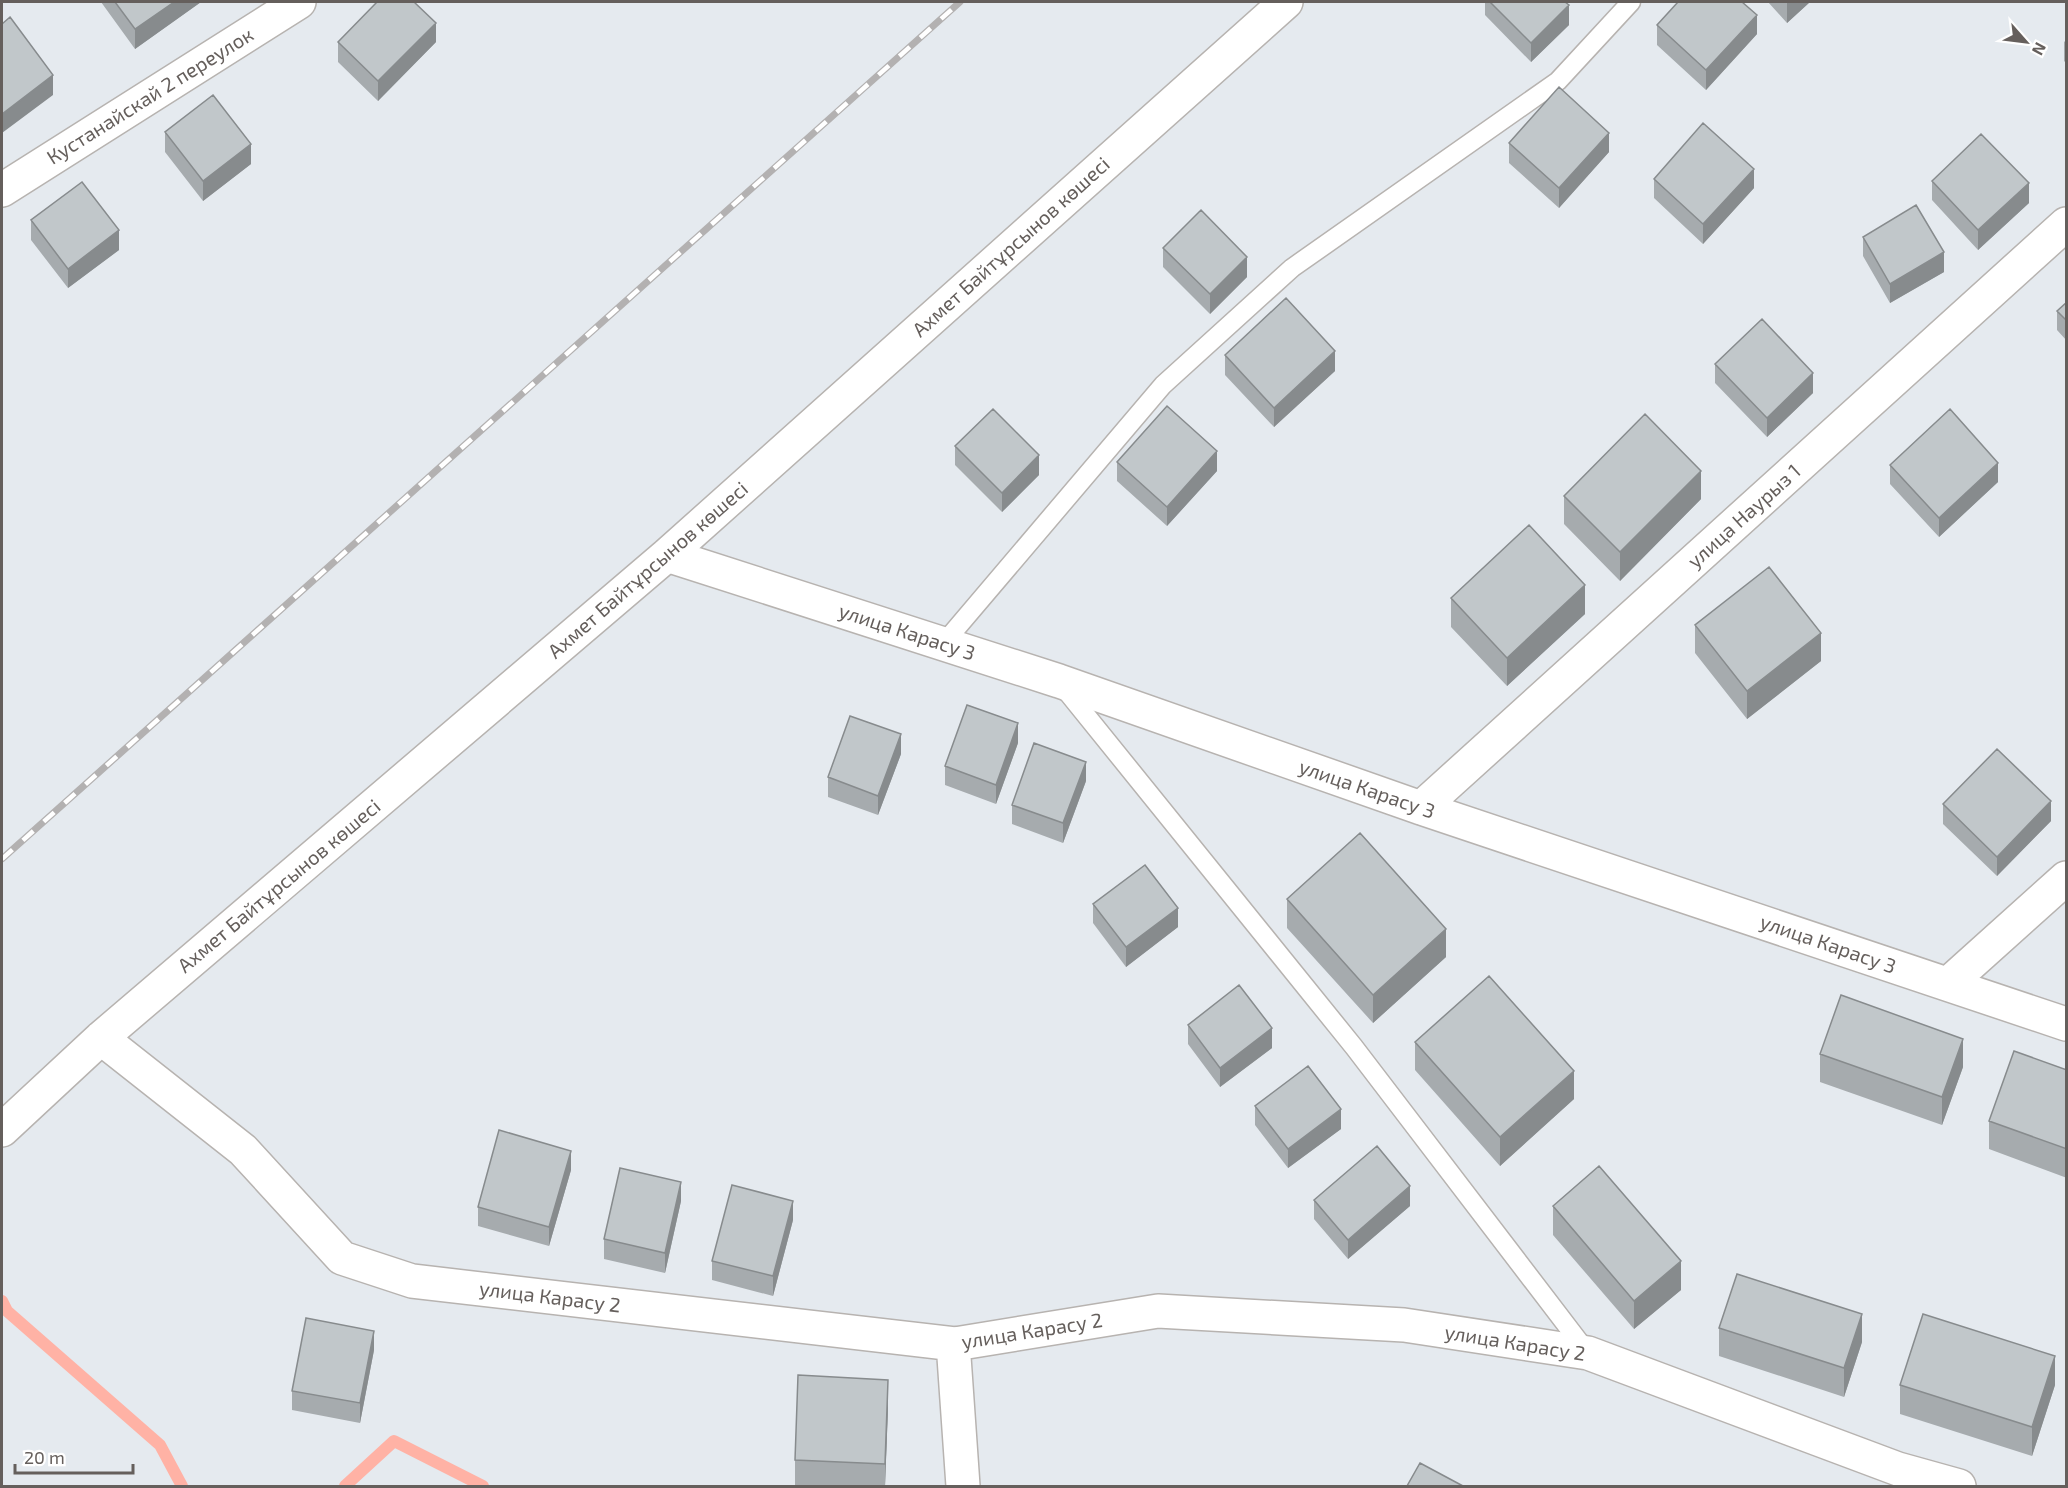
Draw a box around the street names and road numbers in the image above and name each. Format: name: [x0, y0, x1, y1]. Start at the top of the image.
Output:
street label: Кустанайскай 2 переулок: [42, 22, 258, 169]
street label: Ахмет Байтұрсынов көшесі: [907, 151, 1114, 341]
street label: улица Наурыз 1: [1682, 458, 1805, 573]
street label: Ахмет Байтұрсынов көшесі: [542, 476, 752, 663]
street label: улица Карасу 3: [836, 598, 979, 665]
street label: улица Карасу 3: [1296, 754, 1438, 823]
street label: Ахмет Байтұрсынов көшесі: [172, 793, 385, 977]
street label: улица Карасу 3: [1757, 909, 1899, 978]
street label: улица Карасу 2: [478, 1275, 622, 1318]
street label: улица Карасу 2: [960, 1307, 1104, 1354]
street label: улица Карасу 2: [1443, 1319, 1587, 1366]

